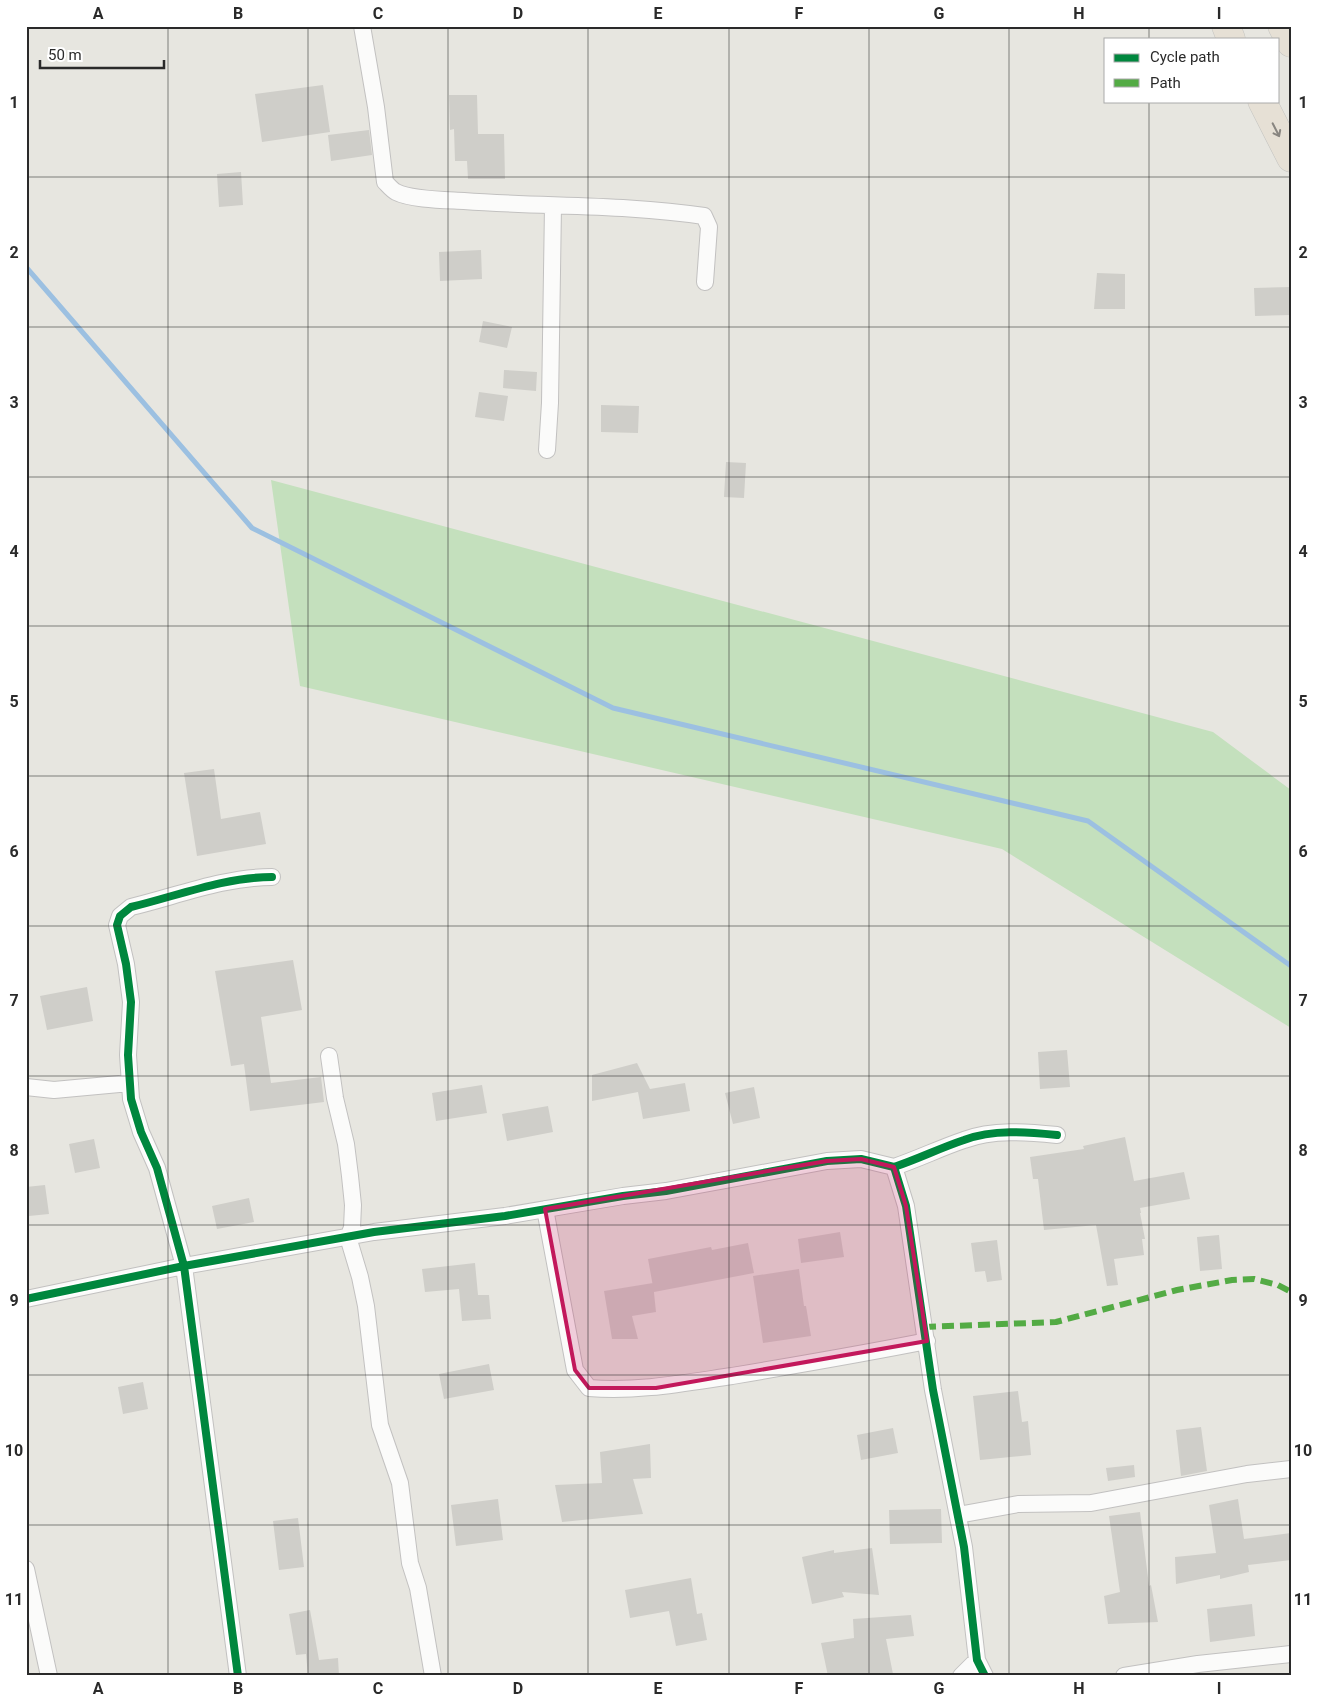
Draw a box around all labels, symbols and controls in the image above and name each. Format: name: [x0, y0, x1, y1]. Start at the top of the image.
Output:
text: A: [93, 4, 104, 23]
text: B: [233, 4, 243, 23]
text: C: [373, 4, 383, 23]
text: D: [513, 4, 523, 23]
text: E: [654, 4, 663, 23]
text: F: [795, 4, 804, 23]
text: G: [934, 4, 945, 23]
text: H: [1073, 4, 1085, 23]
text: I: [1217, 4, 1221, 23]
scale bar: [40, 38, 164, 70]
legend: [1104, 38, 1280, 102]
text: 50 m: [48, 46, 82, 64]
text: Cycle path: [1150, 48, 1220, 66]
text: Path: [1150, 74, 1181, 92]
text: 1: [9, 93, 19, 112]
text: 1: [1298, 93, 1308, 112]
one-way arrow: [1271, 122, 1281, 137]
text: 2: [9, 243, 19, 262]
text: 2: [1298, 243, 1308, 262]
text: 3: [9, 393, 19, 412]
text: 3: [1298, 393, 1308, 412]
text: 4: [9, 542, 19, 561]
text: 4: [1298, 542, 1308, 561]
text: 5: [9, 692, 19, 711]
text: 5: [1298, 692, 1308, 711]
text: 6: [9, 842, 19, 861]
text: 6: [1298, 842, 1308, 861]
text: 7: [9, 991, 19, 1010]
text: 7: [1298, 991, 1308, 1010]
text: 8: [9, 1141, 19, 1160]
text: 8: [1298, 1141, 1308, 1160]
text: 9: [9, 1291, 19, 1310]
text: 9: [1298, 1291, 1308, 1310]
text: 10: [5, 1441, 23, 1460]
text: 10: [1294, 1441, 1312, 1460]
text: 11: [5, 1590, 23, 1609]
text: 11: [1294, 1590, 1312, 1609]
text: A: [93, 1679, 104, 1698]
text: B: [233, 1679, 243, 1698]
text: C: [373, 1679, 383, 1698]
text: D: [513, 1679, 523, 1698]
text: E: [654, 1679, 663, 1698]
text: F: [795, 1679, 804, 1698]
text: G: [934, 1679, 945, 1698]
text: H: [1073, 1679, 1085, 1698]
text: I: [1217, 1679, 1221, 1698]

